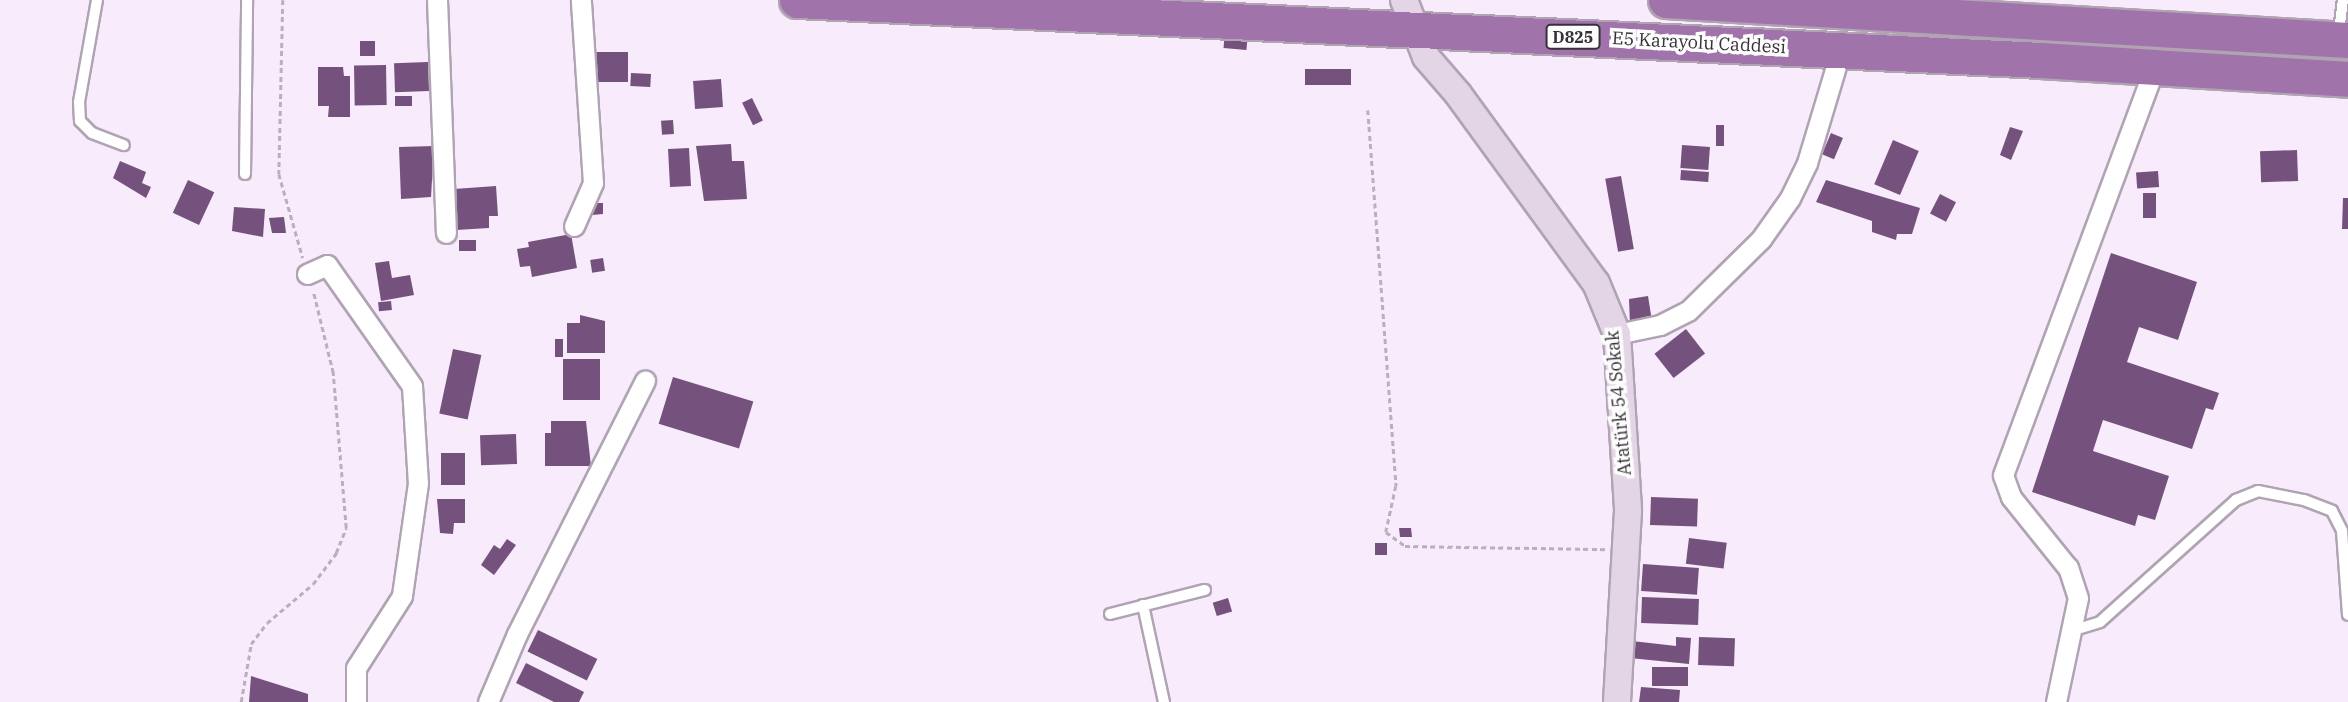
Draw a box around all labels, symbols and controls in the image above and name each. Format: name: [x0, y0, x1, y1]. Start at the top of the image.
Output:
road number: D825: [1545, 24, 1601, 50]
street label: E5 Karayolu Caddesi: [1612, 28, 1786, 58]
street label: Atatürk 54 Sokak: [1602, 330, 1636, 476]

